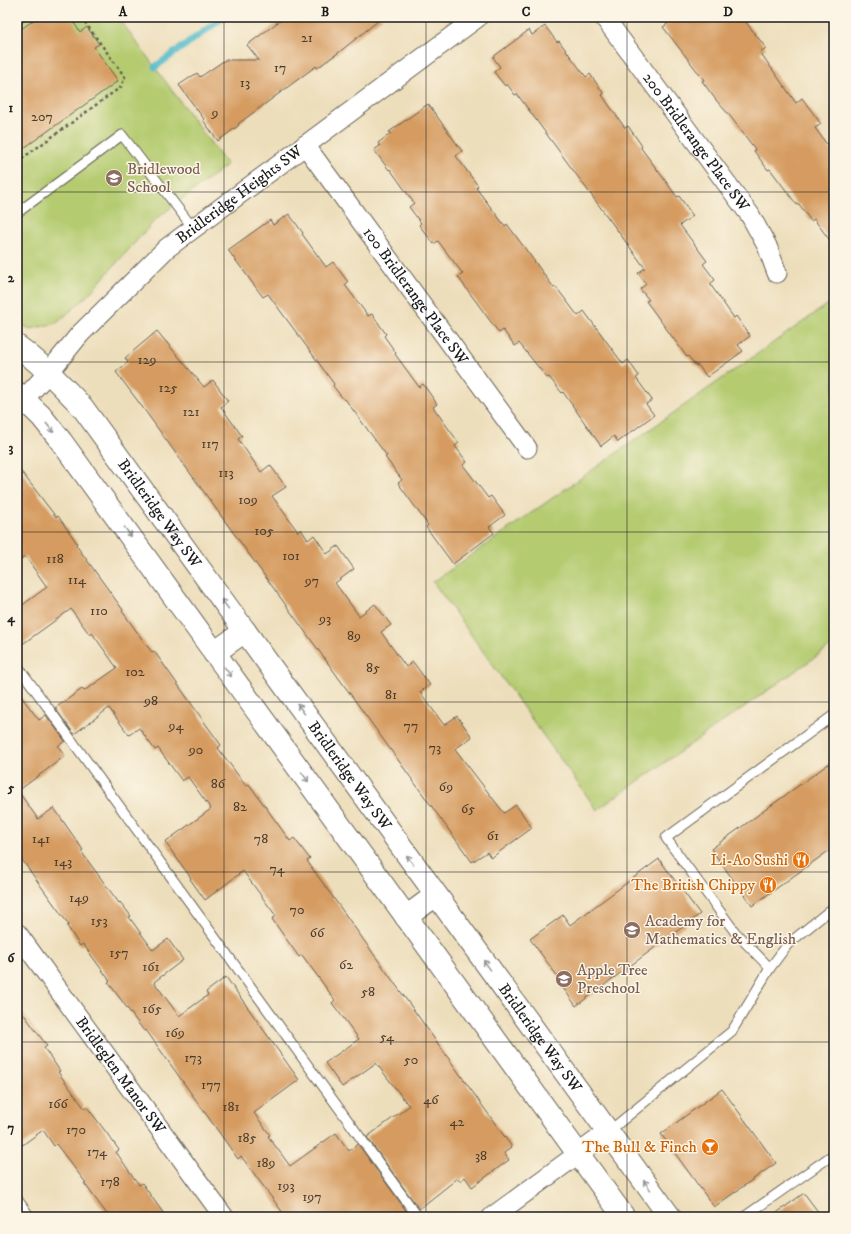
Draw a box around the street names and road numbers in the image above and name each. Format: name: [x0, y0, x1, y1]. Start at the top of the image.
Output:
street label: 200 Bridlerange Place SW: [638, 68, 754, 216]
street label: Bridleridge Heights SW: [172, 141, 307, 248]
street label: 100 Bridlerange Place SW: [358, 223, 473, 369]
street label: Bridleridge Way SW: [113, 455, 206, 572]
street label: Bridleridge Way SW: [304, 717, 396, 834]
street label: Bridleridge Way SW: [494, 979, 587, 1097]
street label: Bridleglen Manor SW: [71, 1013, 170, 1138]

